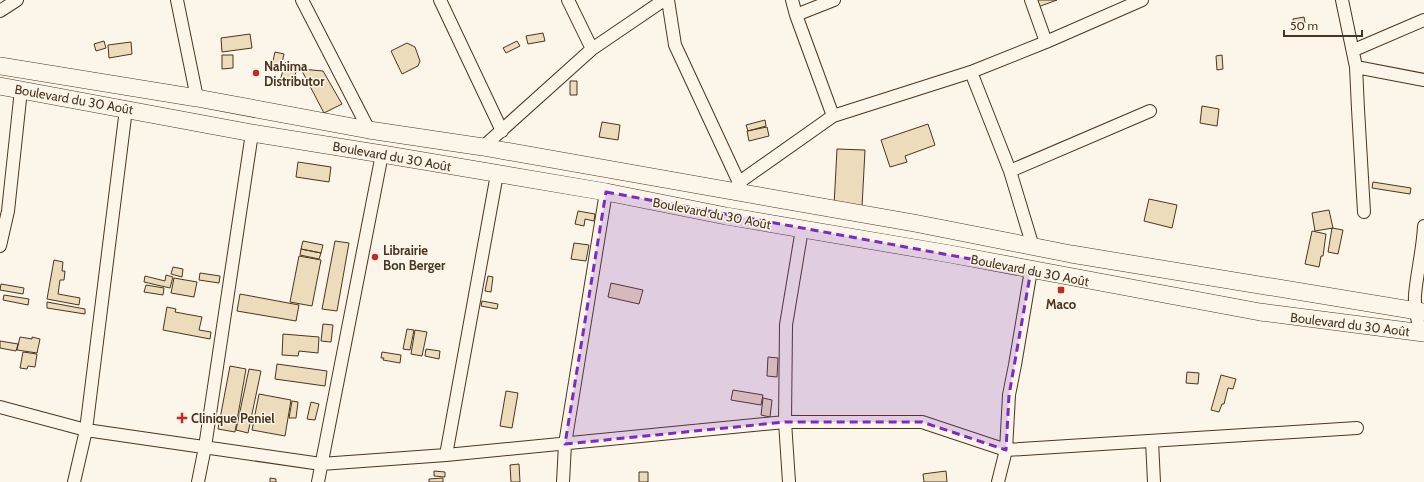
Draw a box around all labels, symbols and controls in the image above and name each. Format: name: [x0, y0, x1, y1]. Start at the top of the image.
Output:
scale bar: [1284, 12, 1362, 38]
text: 50 m: [1290, 18, 1318, 33]
place label: Nahima Distributor: [264, 58, 325, 89]
marker: Nahima Distributor: [251, 68, 261, 78]
street label: Boulevard du 30 Août: [13, 81, 135, 117]
street label: Boulevard du 30 Août: [331, 138, 453, 174]
street label: Boulevard du 30 Août: [651, 194, 773, 232]
place label: Librairie Bon Berger: [383, 242, 446, 273]
street label: Boulevard du 30 Août: [969, 251, 1091, 289]
marker: Librairie Bon Berger: [370, 252, 380, 262]
marker: Maco: [1056, 285, 1066, 295]
place label: Maco: [1046, 296, 1077, 312]
street label: Boulevard du 30 Août: [1289, 309, 1411, 339]
place label: Clinique Peniel: [191, 410, 275, 426]
marker: Clinique Peniel: [176, 412, 188, 424]

